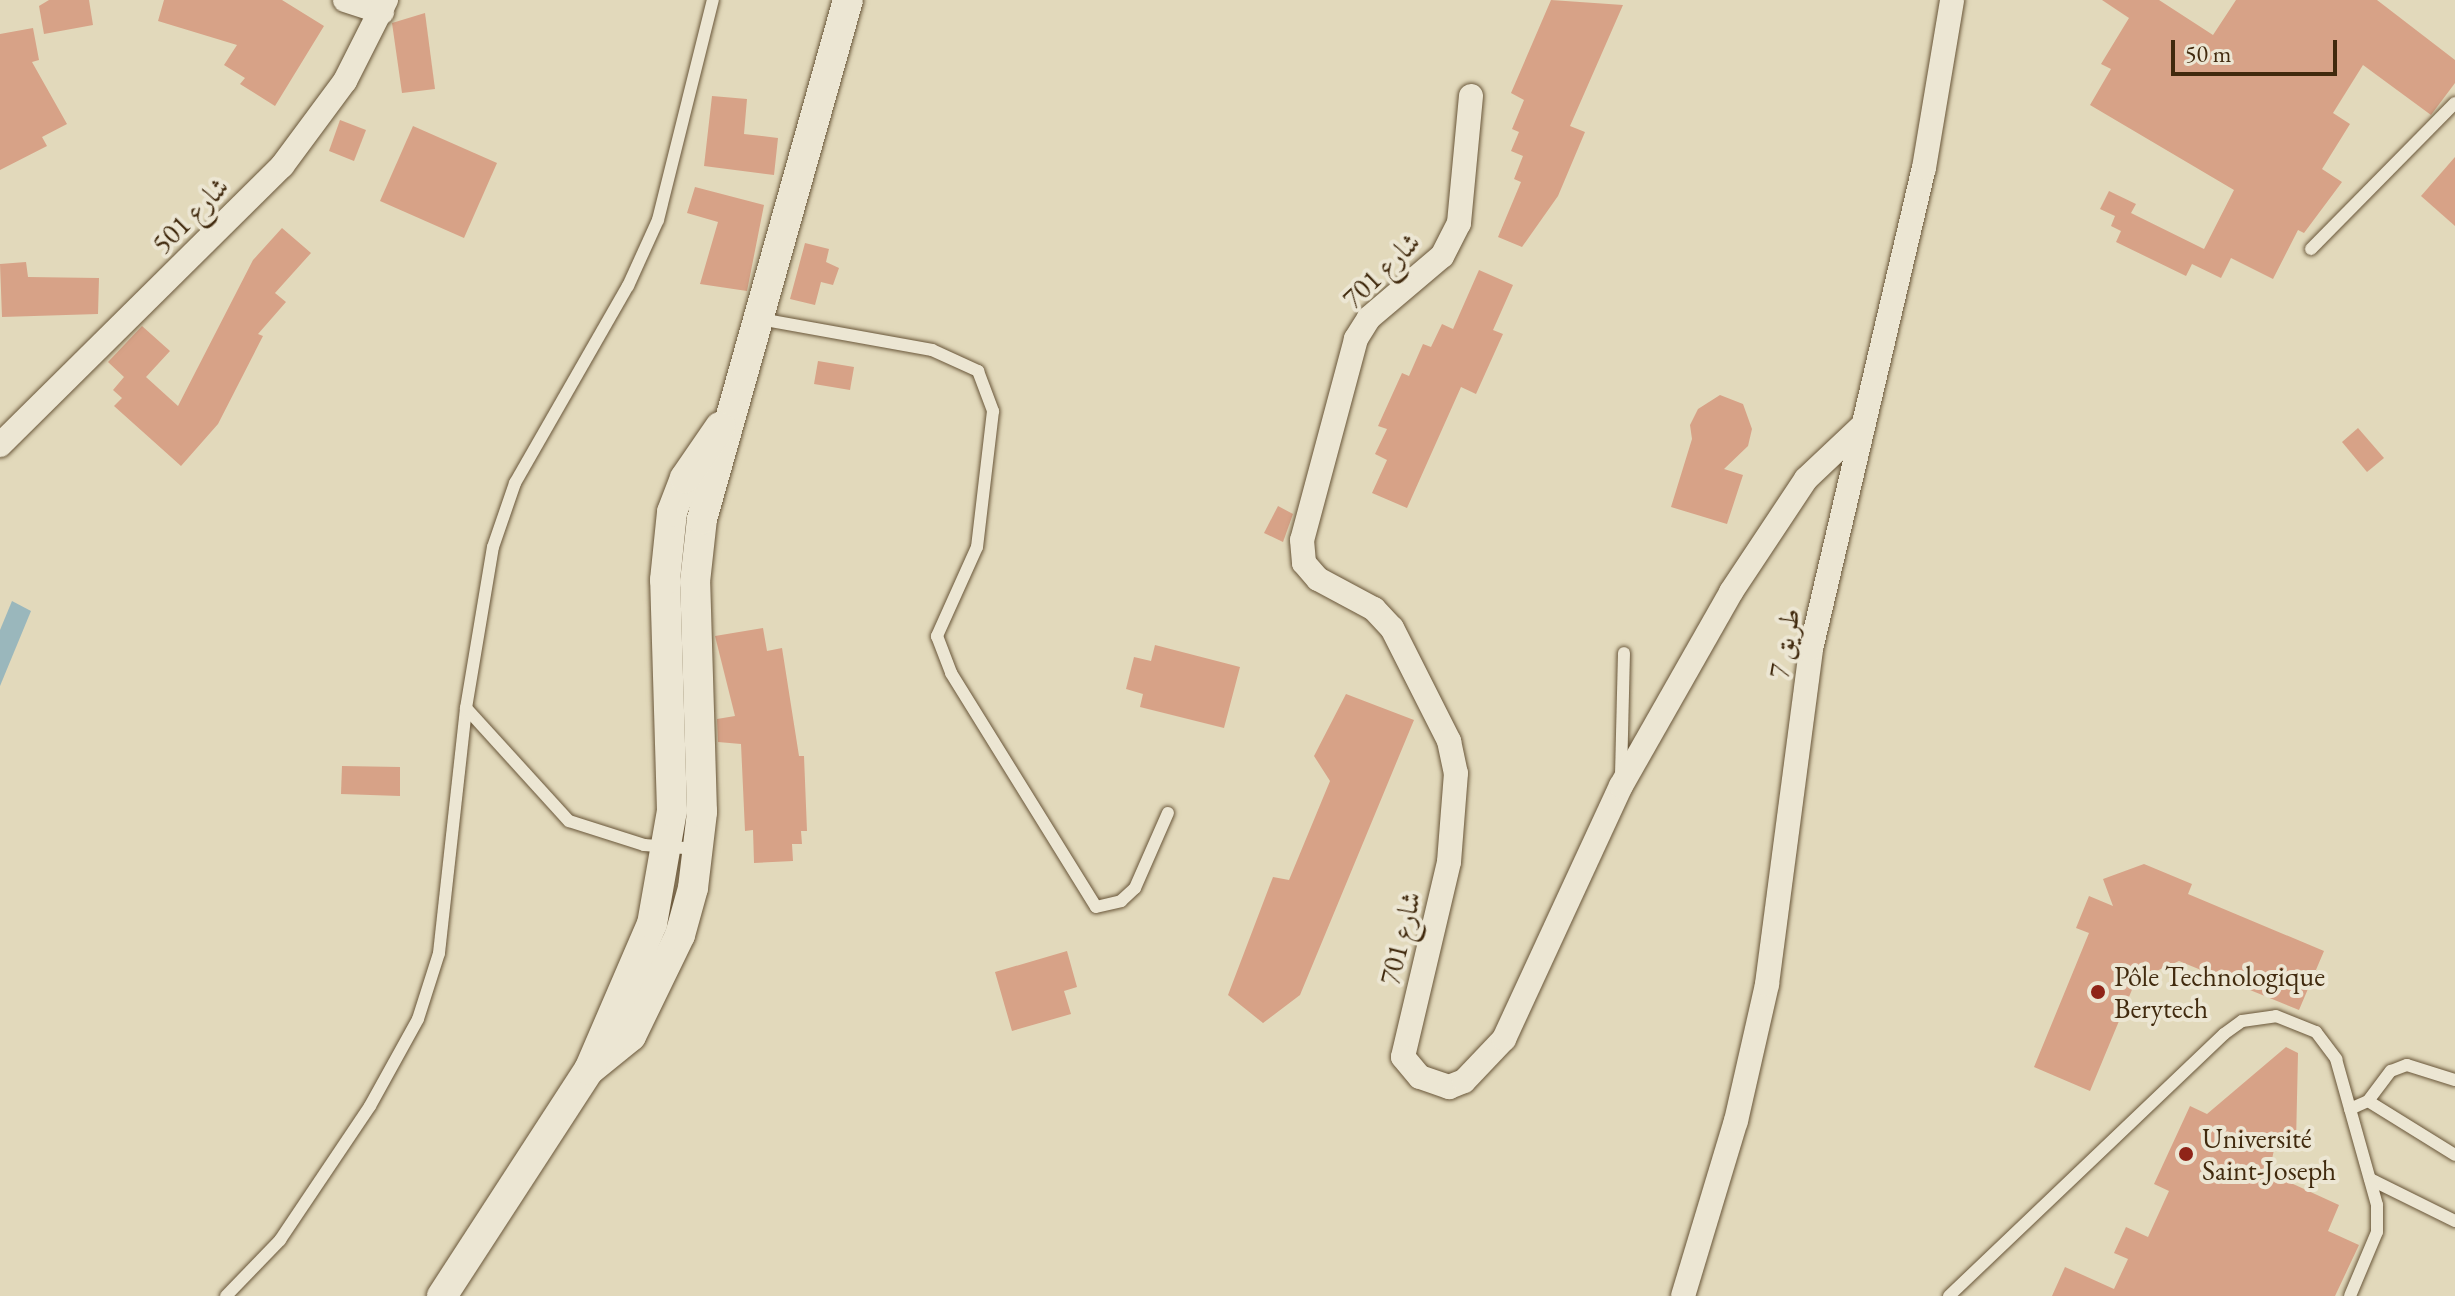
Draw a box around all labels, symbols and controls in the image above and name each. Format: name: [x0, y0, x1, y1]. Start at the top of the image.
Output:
scale bar: [2175, 24, 2341, 74]
text: 50 m: [2185, 38, 2232, 69]
street label: شارع 501: [145, 170, 235, 260]
street label: شارع 701: [1335, 225, 1427, 315]
street label: طريق 7: [1761, 605, 1807, 681]
street label: شارع 701: [1372, 888, 1428, 988]
place label: Pôle Technologique Berytech: [2114, 959, 2325, 1025]
marker: Pôle Technologique Berytech: [2089, 983, 2107, 1001]
place label: Université Saint-Joseph: [2202, 1121, 2336, 1187]
marker: Université Saint-Joseph: [2177, 1145, 2195, 1163]

